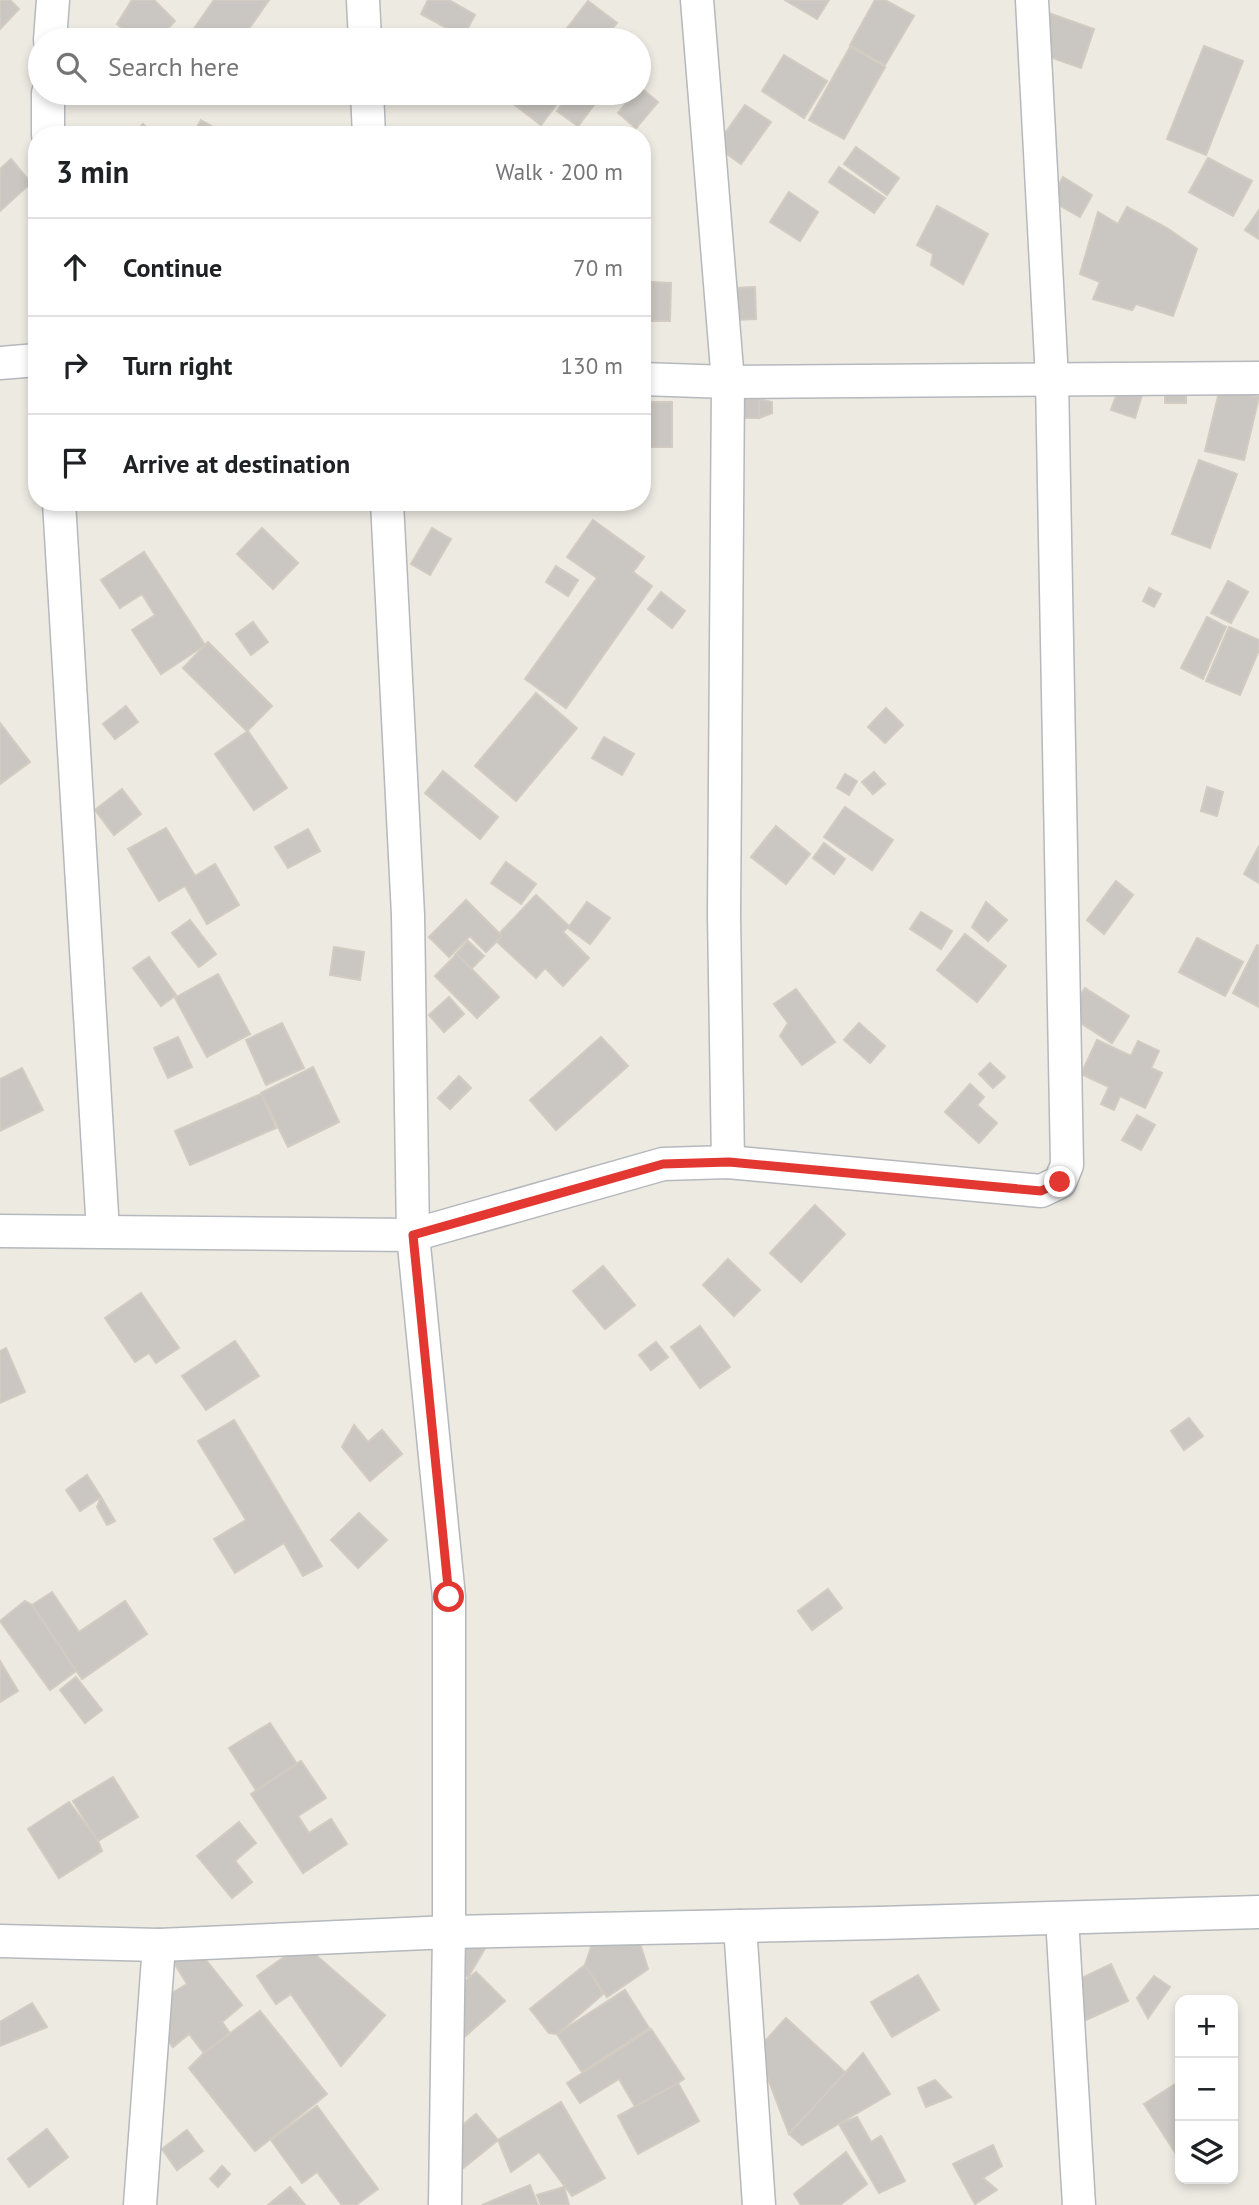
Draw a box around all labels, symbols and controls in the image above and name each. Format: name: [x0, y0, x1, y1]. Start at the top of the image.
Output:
search box: [28, 28, 651, 105]
icon: search: [52, 48, 90, 86]
text: Search here: [108, 50, 239, 83]
text: 3 min: [56, 152, 129, 191]
text: Walk · 200 m: [496, 157, 623, 186]
icon: ahead: [56, 248, 94, 286]
text: Continue: [123, 251, 222, 284]
text: 70 m: [573, 253, 623, 282]
icon: right: [56, 346, 94, 384]
text: Turn right: [123, 349, 232, 382]
text: 130 m: [561, 351, 623, 380]
icon: arrive: [56, 444, 94, 482]
text: Arrive at destination: [123, 447, 350, 480]
route end: [1044, 1166, 1075, 1197]
route start: [433, 1581, 464, 1612]
map controls: [1175, 1995, 1238, 2184]
button: +: [1175, 1995, 1238, 2058]
button: −: [1175, 2058, 1238, 2121]
button: layers: [1175, 2121, 1238, 2184]

